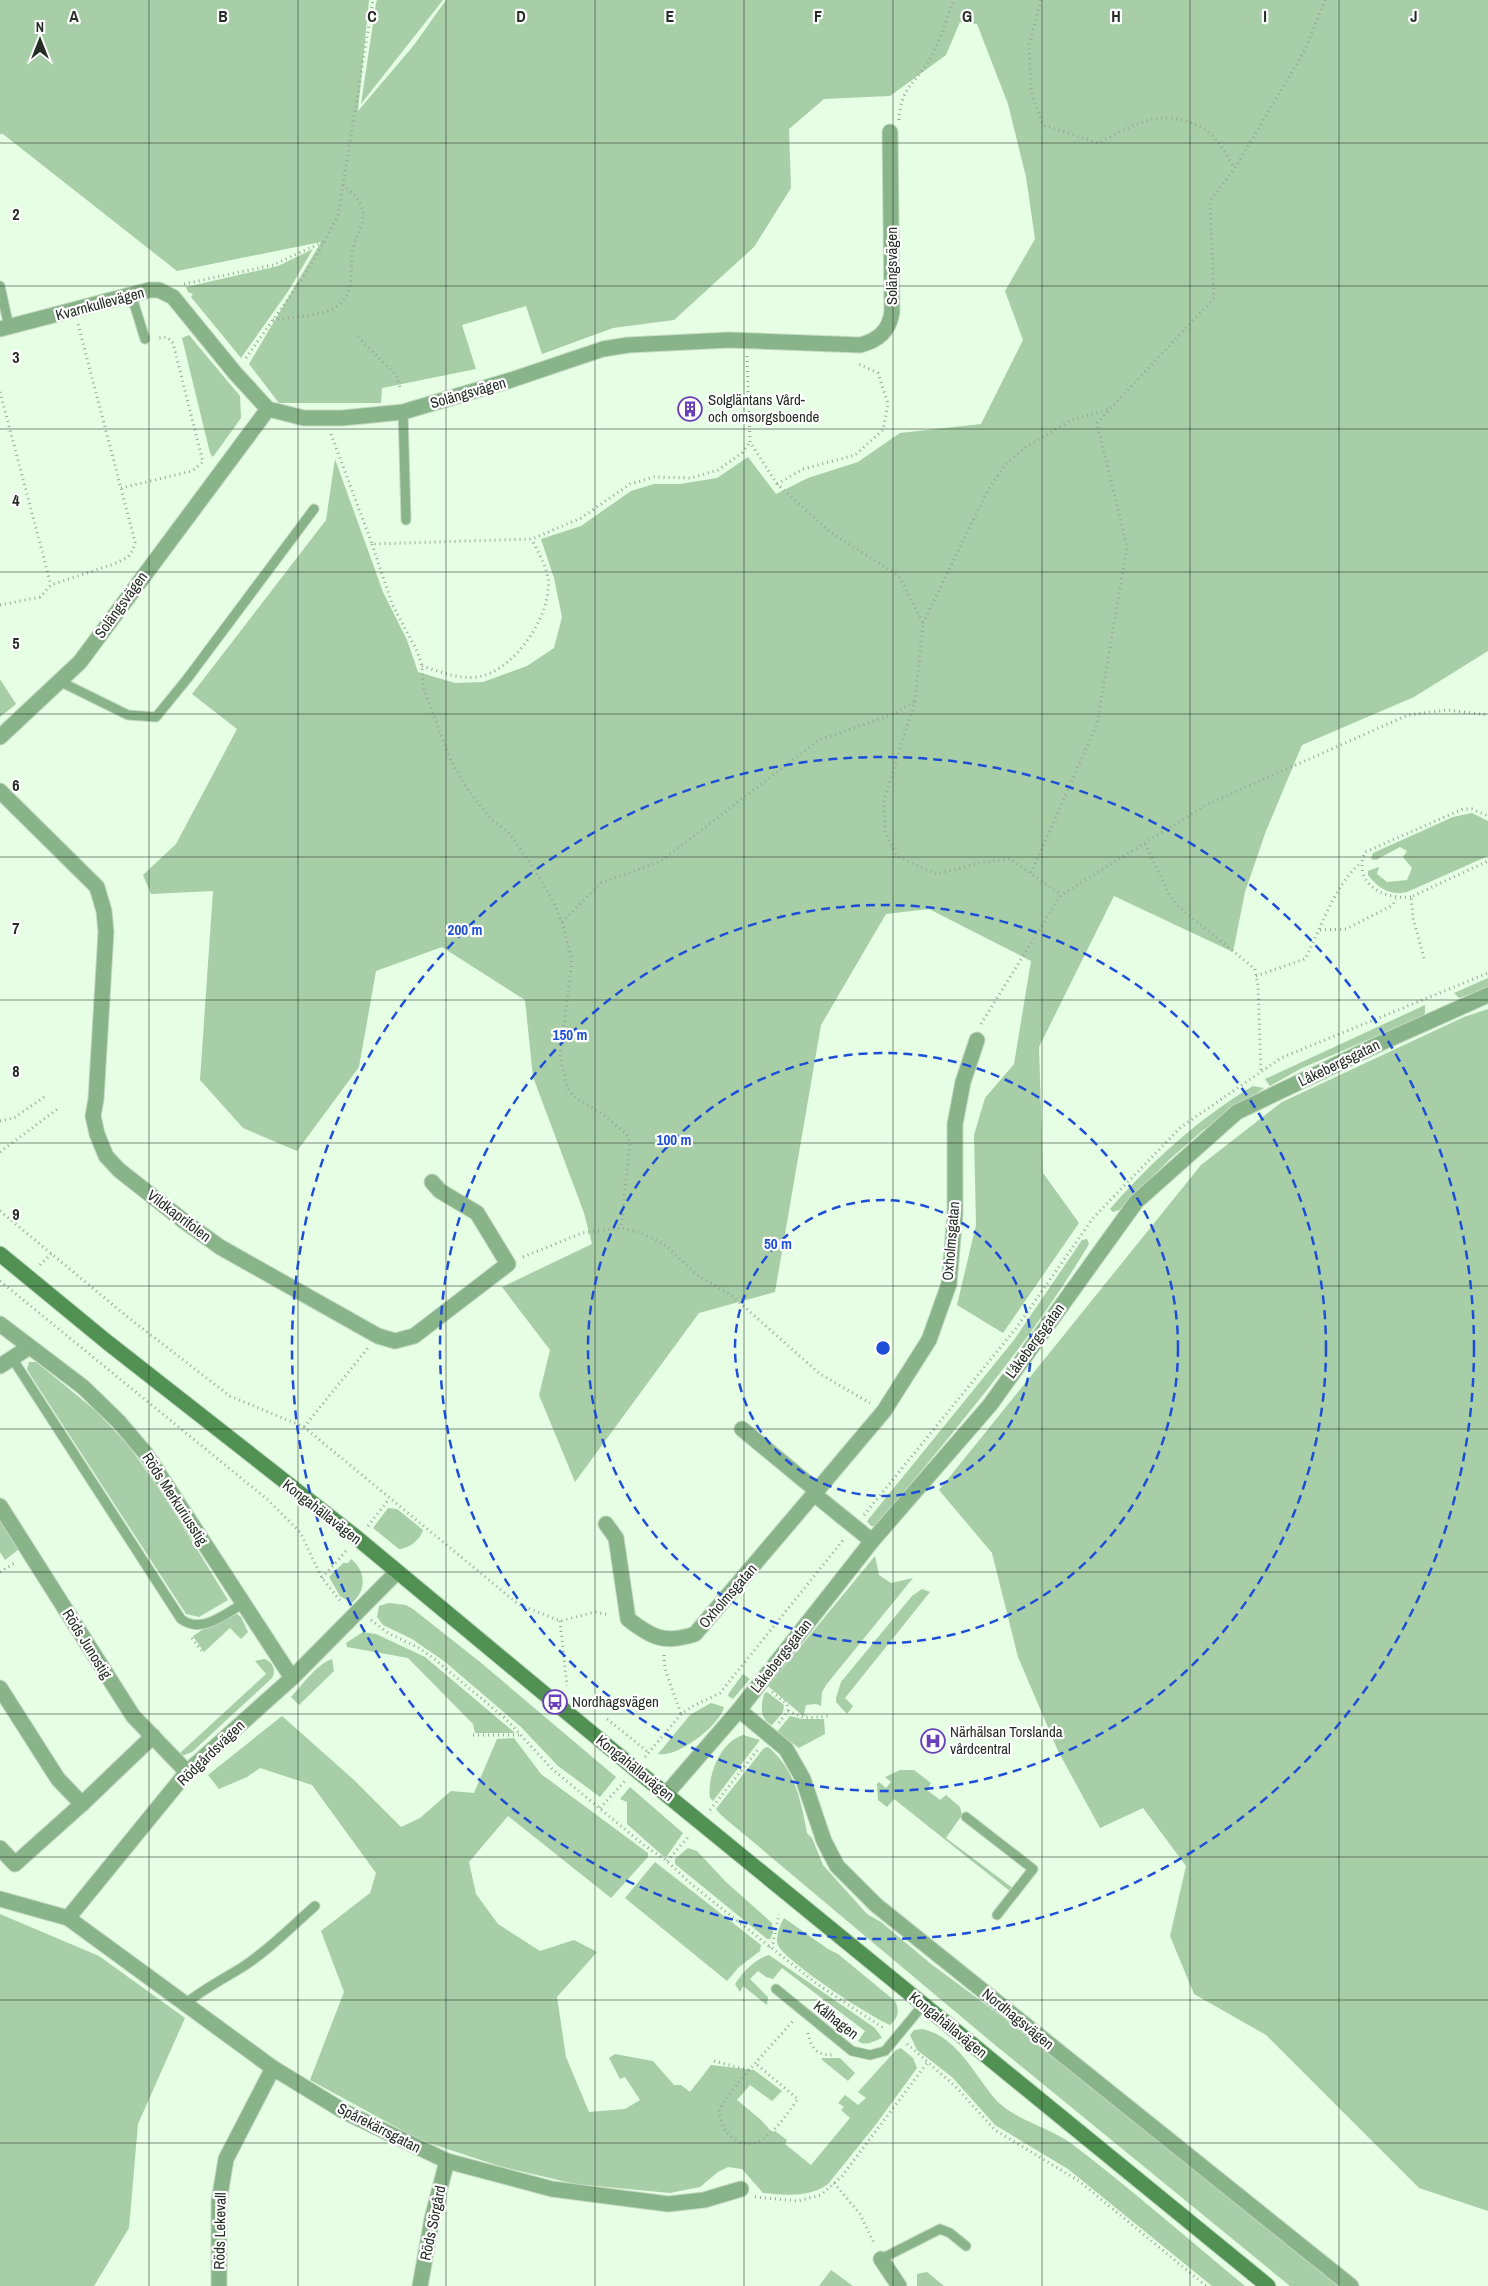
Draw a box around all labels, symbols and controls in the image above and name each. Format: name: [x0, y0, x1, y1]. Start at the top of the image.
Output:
text: A: [69, 5, 79, 27]
text: B: [218, 5, 228, 27]
text: C: [367, 5, 377, 27]
text: D: [516, 5, 526, 27]
text: E: [666, 5, 675, 27]
text: F: [814, 5, 822, 27]
text: G: [962, 5, 972, 27]
text: H: [1111, 5, 1121, 27]
text: I: [1263, 5, 1267, 27]
text: J: [1410, 5, 1418, 27]
north arrow: [15, 15, 65, 65]
text: N: [36, 18, 44, 36]
text: 2: [12, 203, 20, 225]
street label: Solängsvägen: [881, 227, 902, 305]
street label: Kvarnkullevägen: [53, 282, 147, 325]
text: 3: [12, 346, 20, 368]
street label: Solängsvägen: [427, 372, 508, 413]
place label: Solgläntans Vård- och omsorgsboende: [708, 389, 820, 427]
building icon: Solgläntans Vård- och omsorgsboende: [677, 396, 703, 422]
text: 4: [12, 489, 20, 511]
street label: Solängsvägen: [89, 567, 152, 642]
text: 5: [12, 632, 20, 654]
text: 6: [12, 774, 20, 796]
text: 7: [12, 917, 20, 939]
text: 200 m: [448, 919, 482, 940]
text: 150 m: [553, 1024, 587, 1045]
street label: Låkebergsgatan: [1295, 1034, 1383, 1091]
text: 8: [12, 1060, 20, 1082]
text: 100 m: [657, 1129, 691, 1150]
street label: Vildkaprifolen: [143, 1185, 216, 1247]
street label: Oxholmsgatan: [937, 1201, 964, 1281]
text: 9: [12, 1203, 20, 1225]
text: 50 m: [764, 1233, 792, 1254]
street label: Låkebergsgatan: [1000, 1299, 1069, 1383]
centre of rings: [874, 1339, 892, 1357]
street label: Röds Merkuriusstig: [138, 1448, 213, 1549]
street label: Kongahällavägen: [278, 1474, 366, 1549]
street label: Oxholmsgatan: [694, 1559, 762, 1632]
street label: Röds Junostig: [58, 1605, 117, 1683]
street label: Låkebergsgatan: [745, 1614, 816, 1697]
bus stop icon: Nordhagsvägen: [542, 1689, 568, 1715]
place label: Nordhagsvägen: [572, 1691, 659, 1712]
street label: Rödgårdsvägen: [172, 1715, 249, 1790]
place label: Närhälsan Torslanda vårdcentral: [950, 1721, 1063, 1759]
hospital icon: Närhälsan Torslanda vårdcentral: [920, 1728, 946, 1754]
street label: Kongahällavägen: [592, 1730, 679, 1806]
street label: Nordhagsvägen: [978, 1983, 1059, 2054]
street label: Kongahällavägen: [905, 1987, 992, 2063]
street label: Kålhagen: [809, 1995, 863, 2044]
street label: Spårekärrsgatan: [334, 2098, 425, 2158]
street label: Röds Sörgård: [414, 2184, 451, 2262]
street label: Röds Lekevall: [208, 2192, 231, 2270]

